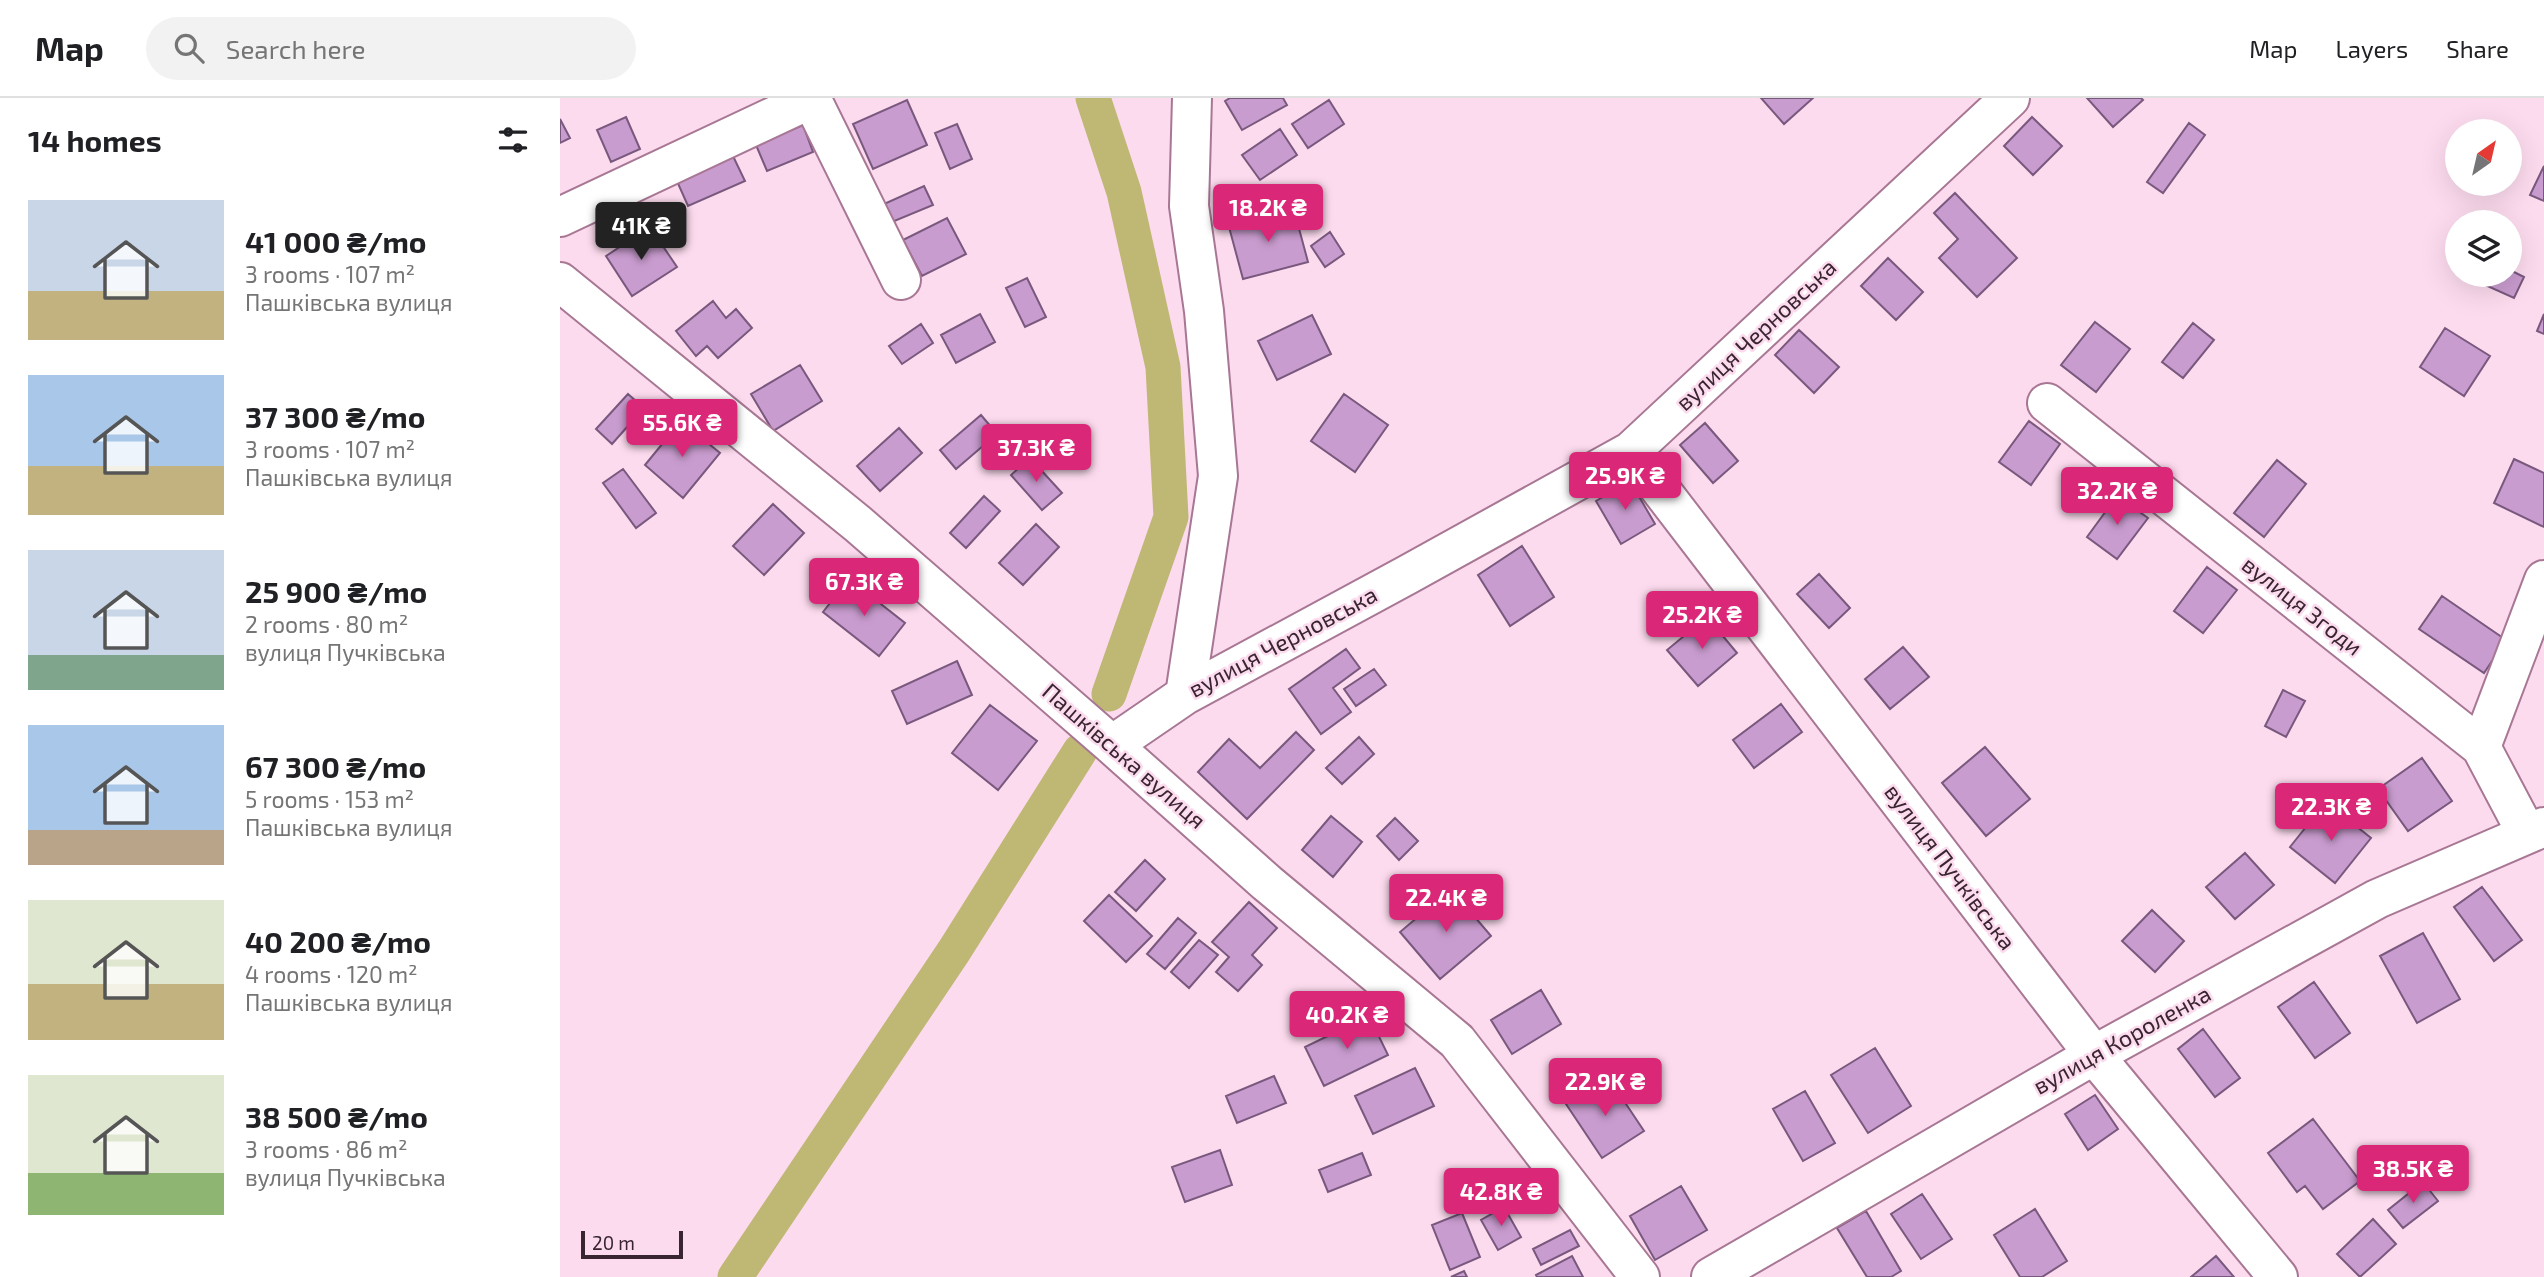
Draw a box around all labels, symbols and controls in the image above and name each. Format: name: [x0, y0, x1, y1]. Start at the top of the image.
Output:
search box: [146, 17, 636, 80]
text: Map: [35, 28, 104, 68]
icon: search: [170, 29, 208, 67]
text: Search here: [226, 33, 365, 64]
text: Map: [2249, 34, 2297, 63]
text: Layers: [2335, 34, 2408, 63]
text: Share: [2446, 34, 2509, 63]
north arrow: [2445, 119, 2522, 196]
map controls: [2445, 119, 2522, 287]
icon: filters: [494, 121, 532, 159]
text: 14 homes: [28, 122, 162, 158]
pin: 18.2K ₴: [1203, 184, 1333, 244]
text: 18.2K ₴: [1229, 193, 1307, 221]
pin: 41K ₴: [592, 202, 690, 262]
button: layers: [2445, 210, 2522, 287]
text: 41K ₴: [611, 211, 671, 239]
text: 41 000 ₴/mo: [245, 223, 427, 259]
icon: home: [84, 228, 168, 312]
street label: вулиця Черновська: [1669, 253, 1842, 417]
text: 3 rooms · 107 m²: [245, 260, 415, 288]
text: Пашківська вулиця: [245, 288, 452, 316]
text: 37 300 ₴/mo: [245, 398, 425, 434]
pin: 55.6K ₴: [617, 400, 747, 459]
icon: home: [84, 403, 168, 487]
text: 55.6K ₴: [642, 408, 722, 436]
pin: 37.3K ₴: [971, 424, 1101, 484]
text: 37.3K ₴: [997, 433, 1075, 461]
text: 3 rooms · 107 m²: [245, 435, 415, 463]
pin: 25.9K ₴: [1560, 452, 1690, 512]
text: 25.9K ₴: [1585, 461, 1665, 489]
text: Пашківська вулиця: [245, 463, 452, 491]
pin: 32.2K ₴: [2052, 468, 2182, 527]
text: 32.2K ₴: [2077, 476, 2157, 504]
street label: вулиця Згоди: [2236, 550, 2368, 662]
pin: 67.3K ₴: [799, 559, 929, 618]
text: 67.3K ₴: [825, 567, 903, 595]
text: 25 900 ₴/mo: [245, 573, 427, 609]
icon: home: [84, 578, 168, 662]
street label: вулиця Черновська: [1184, 580, 1382, 704]
pin: 25.2K ₴: [1637, 592, 1767, 651]
text: 25.2K ₴: [1662, 600, 1742, 628]
text: 2 rooms · 80 m²: [245, 610, 408, 638]
text: вулиця Пучківська: [245, 638, 446, 666]
street label: Пашківська вулиця: [1037, 677, 1212, 835]
text: 67 300 ₴/mo: [245, 748, 426, 784]
icon: home: [84, 753, 168, 837]
street label: вулиця Пучківська: [1878, 778, 2022, 956]
pin: 22.3K ₴: [2266, 784, 2396, 843]
text: 5 rooms · 153 m²: [245, 785, 414, 813]
text: 22.3K ₴: [2291, 792, 2371, 820]
text: Пашківська вулиця: [245, 813, 452, 841]
pin: 22.4K ₴: [1381, 874, 1511, 934]
text: 22.4K ₴: [1405, 883, 1487, 911]
text: 40 200 ₴/mo: [245, 923, 431, 959]
icon: home: [84, 928, 168, 1012]
text: 4 rooms · 120 m²: [245, 960, 418, 988]
street label: вулиця Короленка: [2028, 979, 2216, 1100]
text: Пашківська вулиця: [245, 988, 452, 1016]
pin: 40.2K ₴: [1282, 992, 1412, 1051]
text: 40.2K ₴: [1306, 1000, 1388, 1028]
pin: 22.9K ₴: [1540, 1058, 1670, 1118]
text: 22.9K ₴: [1565, 1067, 1645, 1095]
text: 38 500 ₴/mo: [245, 1098, 428, 1134]
icon: home: [84, 1103, 168, 1187]
text: 3 rooms · 86 m²: [245, 1135, 407, 1163]
pin: 38.5K ₴: [2348, 1146, 2478, 1205]
text: 38.5K ₴: [2373, 1154, 2453, 1182]
text: вулиця Пучківська: [245, 1163, 446, 1191]
pin: 42.8K ₴: [1436, 1168, 1566, 1228]
text: 42.8K ₴: [1460, 1177, 1542, 1205]
scale bar: [581, 1228, 682, 1260]
text: 20 m: [592, 1231, 635, 1254]

